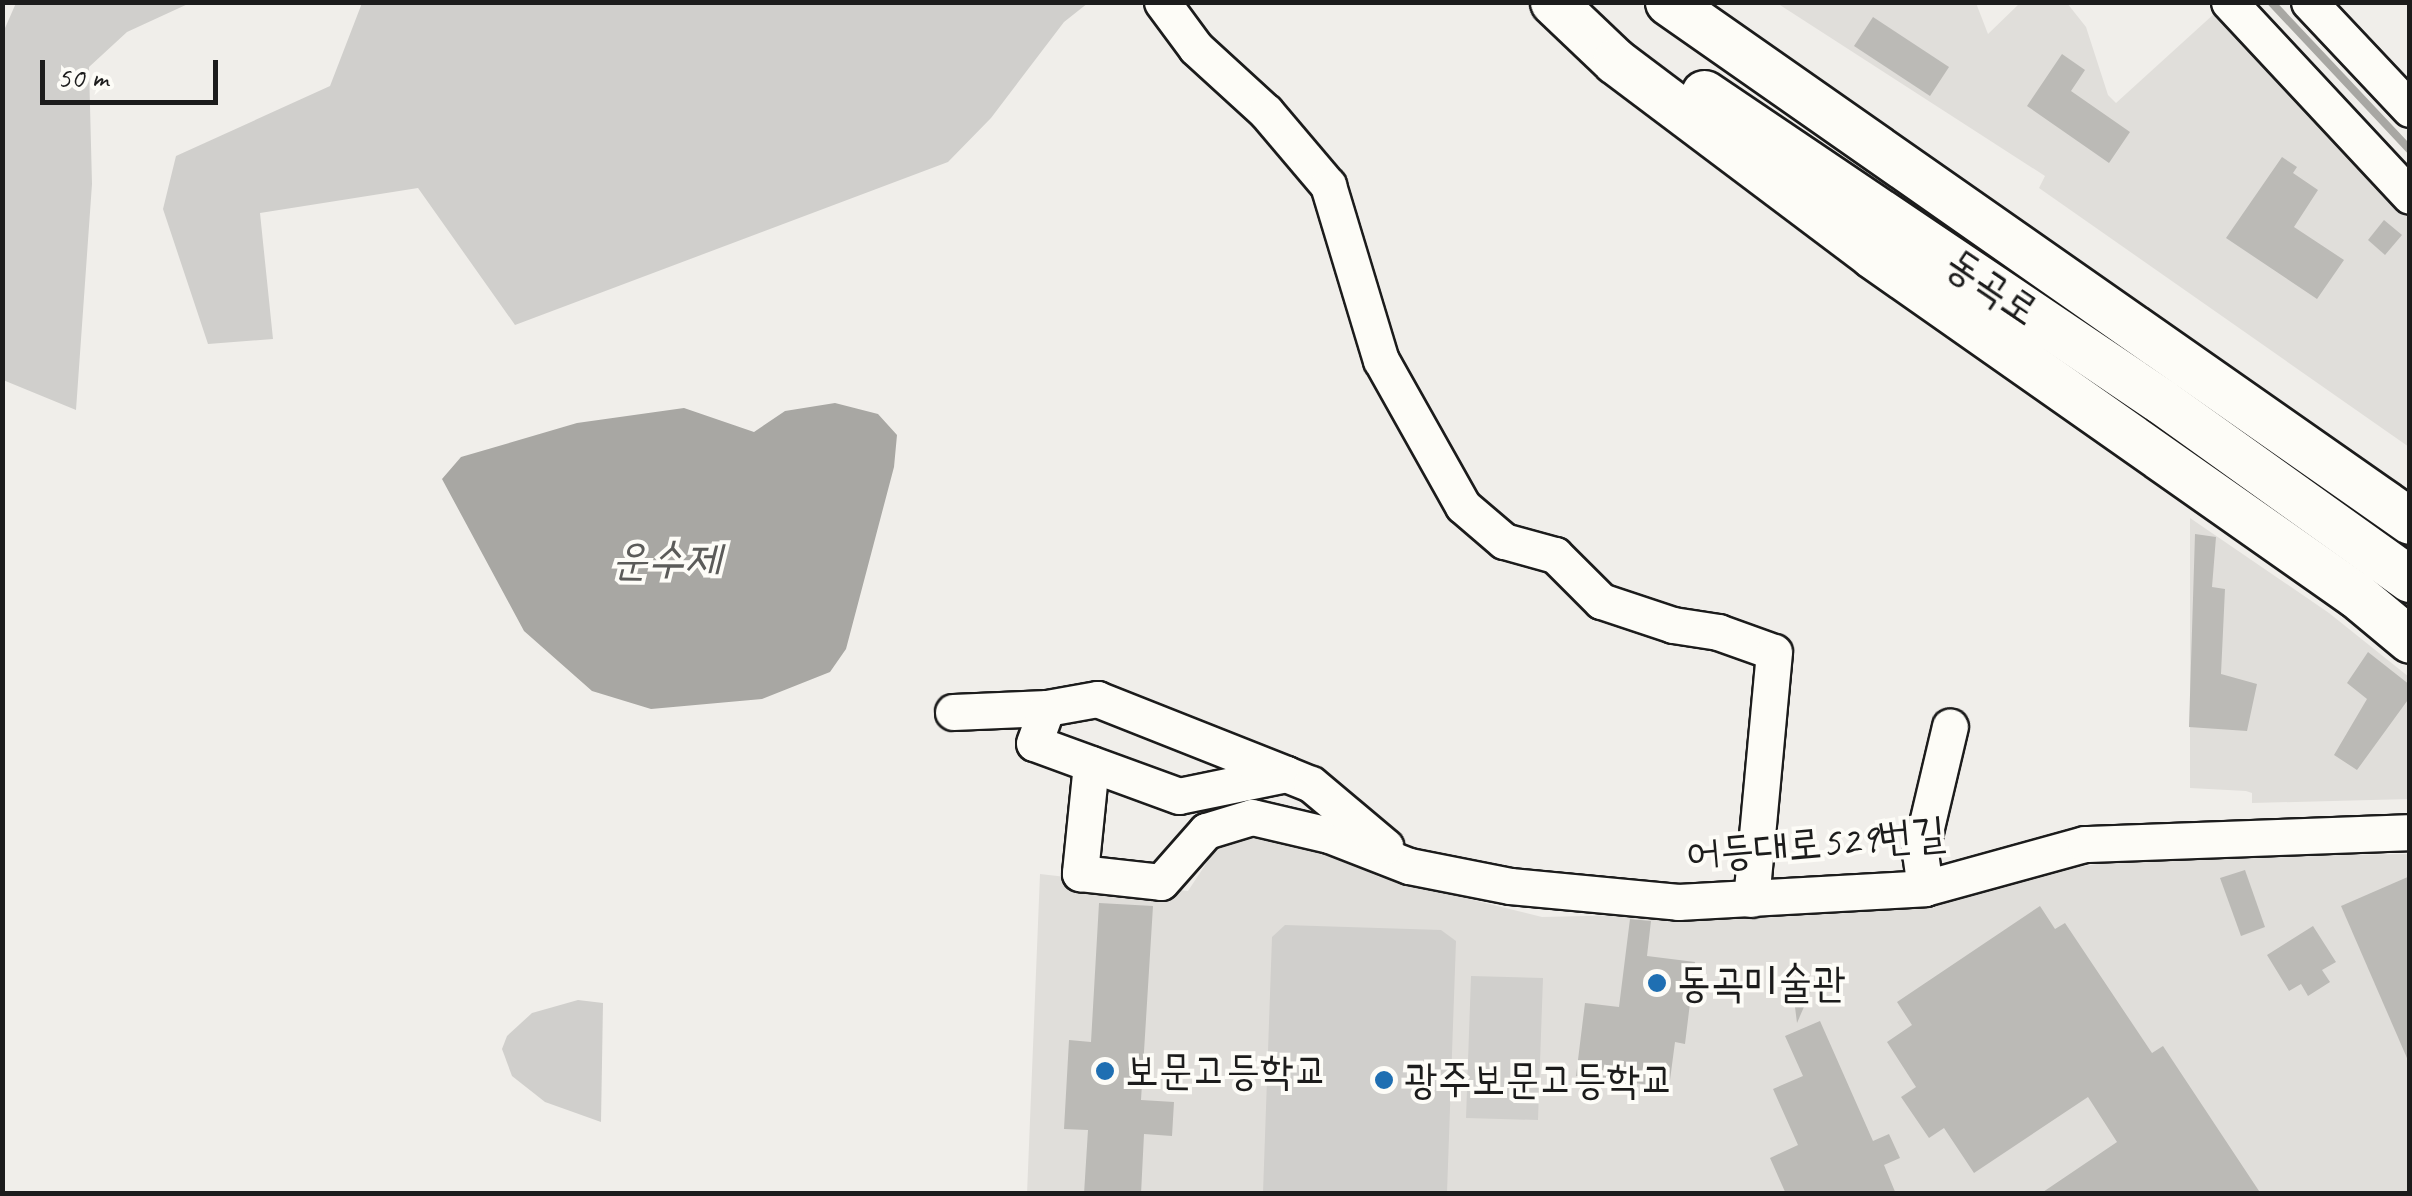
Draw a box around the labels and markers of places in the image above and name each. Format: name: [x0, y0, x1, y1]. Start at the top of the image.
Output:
place label: 동곡미술관: [1677, 958, 1846, 1008]
marker: 동곡미술관: [1646, 972, 1668, 994]
place label: 보문고등학교: [1125, 1046, 1328, 1096]
place label: 광주보문고등학교: [1404, 1055, 1674, 1105]
marker: 보문고등학교: [1094, 1060, 1116, 1082]
marker: 광주보문고등학교: [1373, 1069, 1395, 1091]

